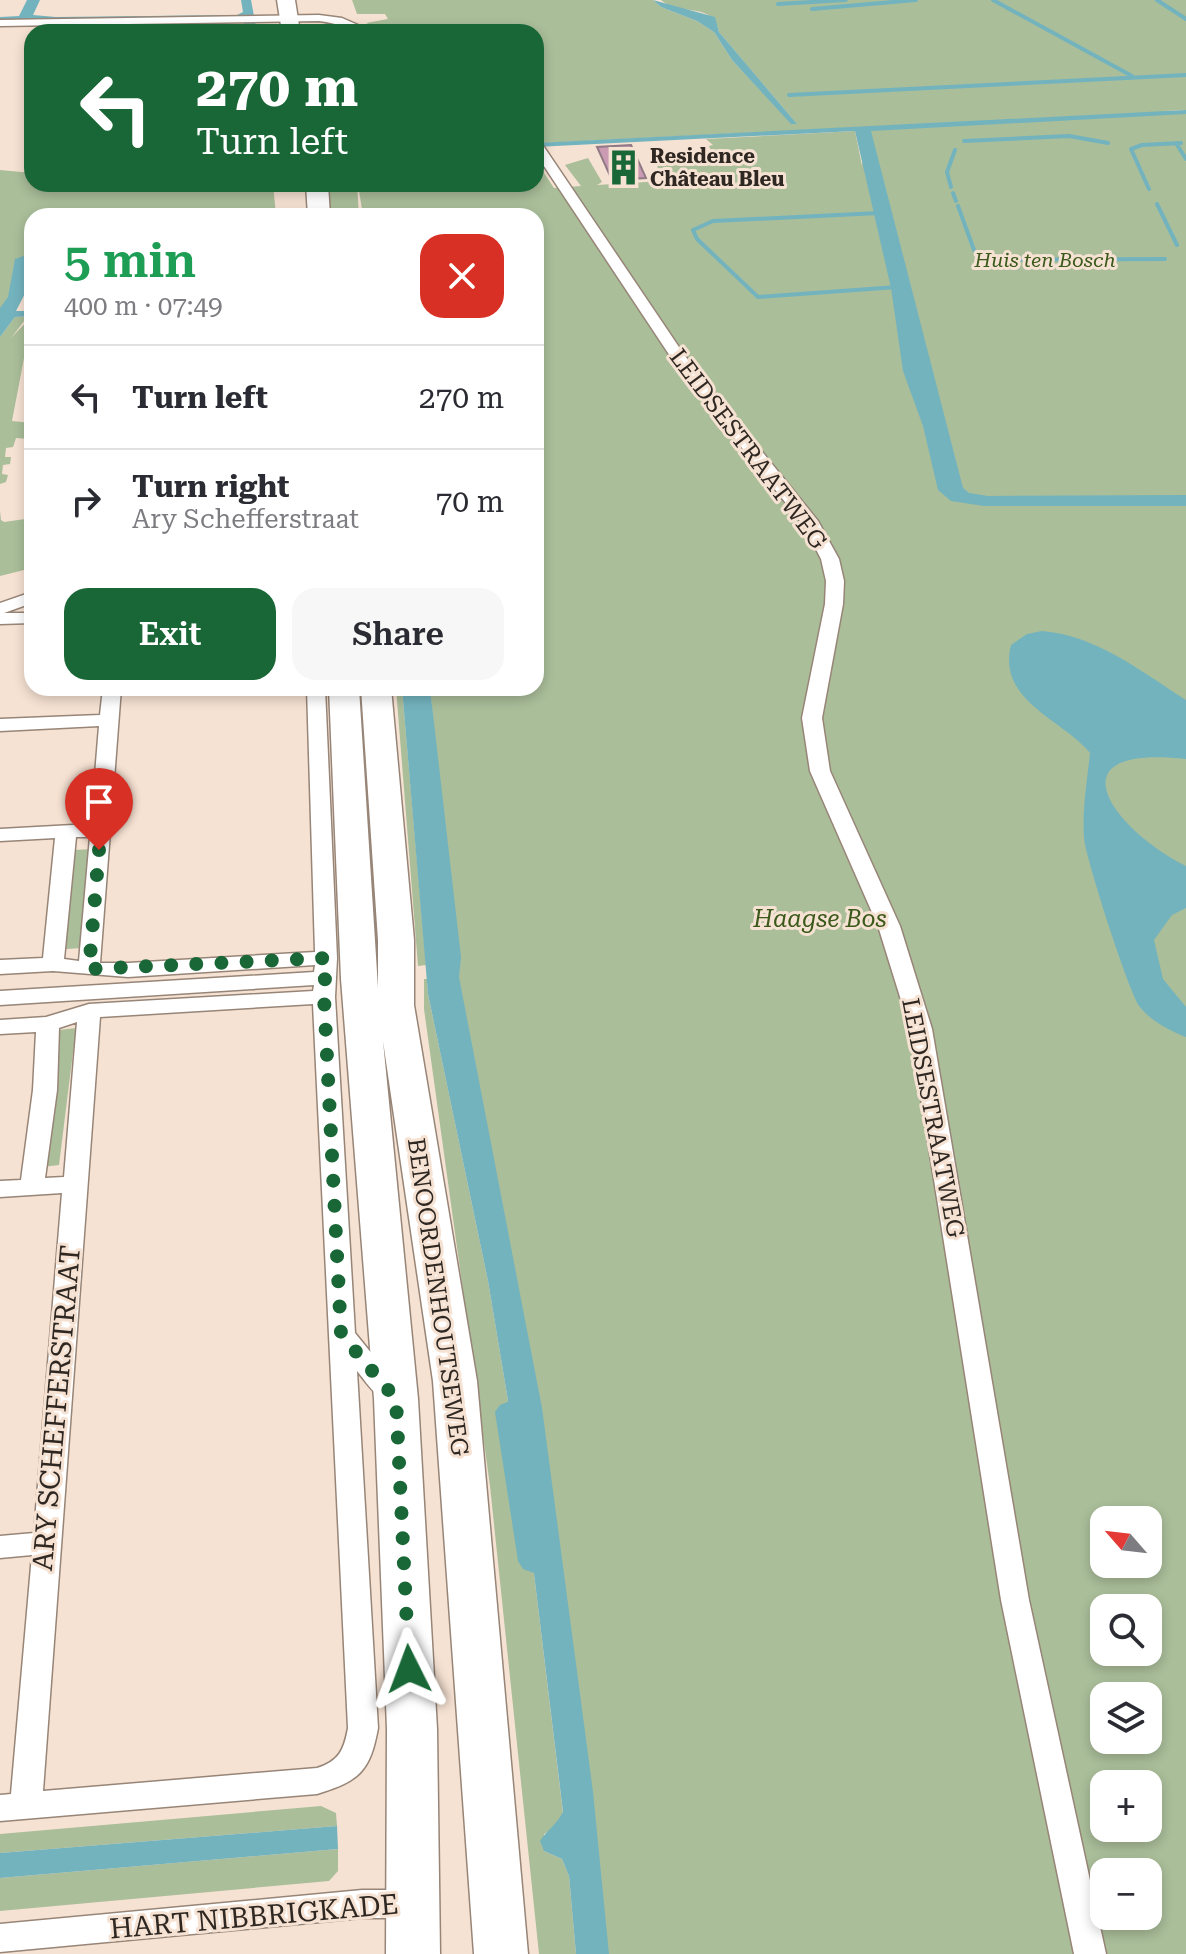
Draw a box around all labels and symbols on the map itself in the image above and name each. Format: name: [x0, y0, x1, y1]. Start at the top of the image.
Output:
place label: Residence Château Bleu: [650, 144, 784, 191]
building icon: Residence Château Bleu: [605, 148, 643, 186]
park label: Huis ten Bosch: [973, 248, 1116, 272]
street label: LEIDSESTRAATWEG: [664, 343, 833, 555]
pin: [65, 768, 133, 850]
park label: Haagse Bos: [752, 905, 887, 933]
street label: LEIDSESTRAATWEG: [896, 996, 970, 1241]
street label: BENOORDENHOUTSEWEG: [402, 1136, 474, 1458]
street label: ARY SCHEFFERSTRAAT: [26, 1244, 87, 1572]
north arrow: [1090, 1506, 1162, 1578]
position arrow: [367, 1627, 451, 1711]
street label: HART NIBBRIGKADE: [108, 1887, 400, 1946]

